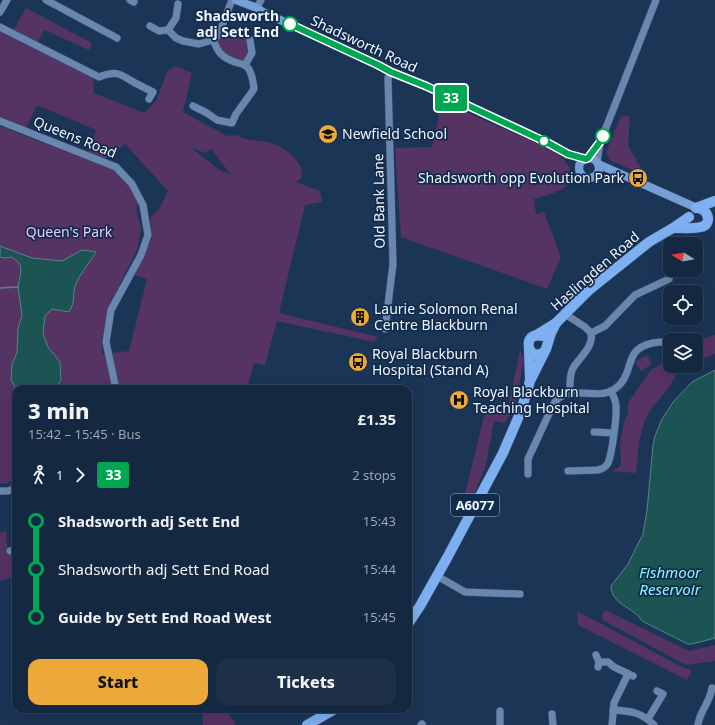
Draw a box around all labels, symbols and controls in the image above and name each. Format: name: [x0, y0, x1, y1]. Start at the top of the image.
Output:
place label: Shadsworth adj Sett End: [196, 6, 279, 41]
street label: Shadsworth Road: [308, 10, 421, 77]
marker: Shadsworth adj Sett End: [282, 16, 298, 32]
line badge: 33: [433, 85, 469, 111]
text: 33: [443, 88, 459, 107]
street label: Queens Road: [31, 111, 120, 162]
school or university icon: Newfield School: [317, 123, 339, 145]
place label: Newfield School: [342, 124, 447, 143]
unlabelled marker: [595, 128, 611, 144]
unlabelled marker: [538, 135, 550, 147]
street label: Old Bank Lane: [368, 153, 389, 249]
bus stop icon: Shadsworth opp Evolution Park: [627, 167, 649, 189]
place label: Shadsworth opp Evolution Park: [418, 168, 625, 187]
park label: Queen's Park: [26, 222, 113, 241]
street label: Haslingden Road: [546, 227, 643, 314]
north arrow: [663, 237, 703, 277]
map controls: [663, 237, 703, 373]
button: locate: [663, 285, 703, 325]
place label: Laurie Solomon Renal Centre Blackburn: [374, 299, 518, 334]
building icon: Laurie Solomon Renal Centre Blackburn: [349, 306, 371, 328]
button: layers: [663, 333, 703, 373]
place label: Royal Blackburn Hospital (Stand A): [372, 344, 489, 379]
bus stop icon: Royal Blackburn Hospital (Stand A): [347, 351, 369, 373]
place label: Royal Blackburn Teaching Hospital: [473, 382, 590, 417]
hospital icon: Royal Blackburn Teaching Hospital: [448, 389, 470, 411]
text: 3 min: [28, 395, 89, 425]
text: £1.35: [357, 409, 396, 429]
text: 15:42 – 15:45 · Bus: [28, 425, 141, 443]
icon: walk: [28, 464, 50, 486]
icon: forward: [69, 464, 91, 486]
text: 33: [105, 465, 121, 484]
text: 1: [56, 466, 63, 484]
text: 2 stops: [352, 466, 396, 484]
road number: A6077: [451, 494, 499, 516]
text: Shadsworth adj Sett End: [58, 511, 240, 531]
text: 15:43: [363, 512, 396, 530]
text: Shadsworth adj Sett End Road: [58, 559, 270, 579]
text: 15:44: [363, 560, 396, 578]
water label: Fishmoor Reservoir: [639, 562, 702, 599]
text: Guide by Sett End Road West: [58, 607, 272, 627]
text: 15:45: [363, 608, 396, 626]
button: Start: [28, 659, 208, 705]
button: Tickets: [216, 659, 396, 705]

